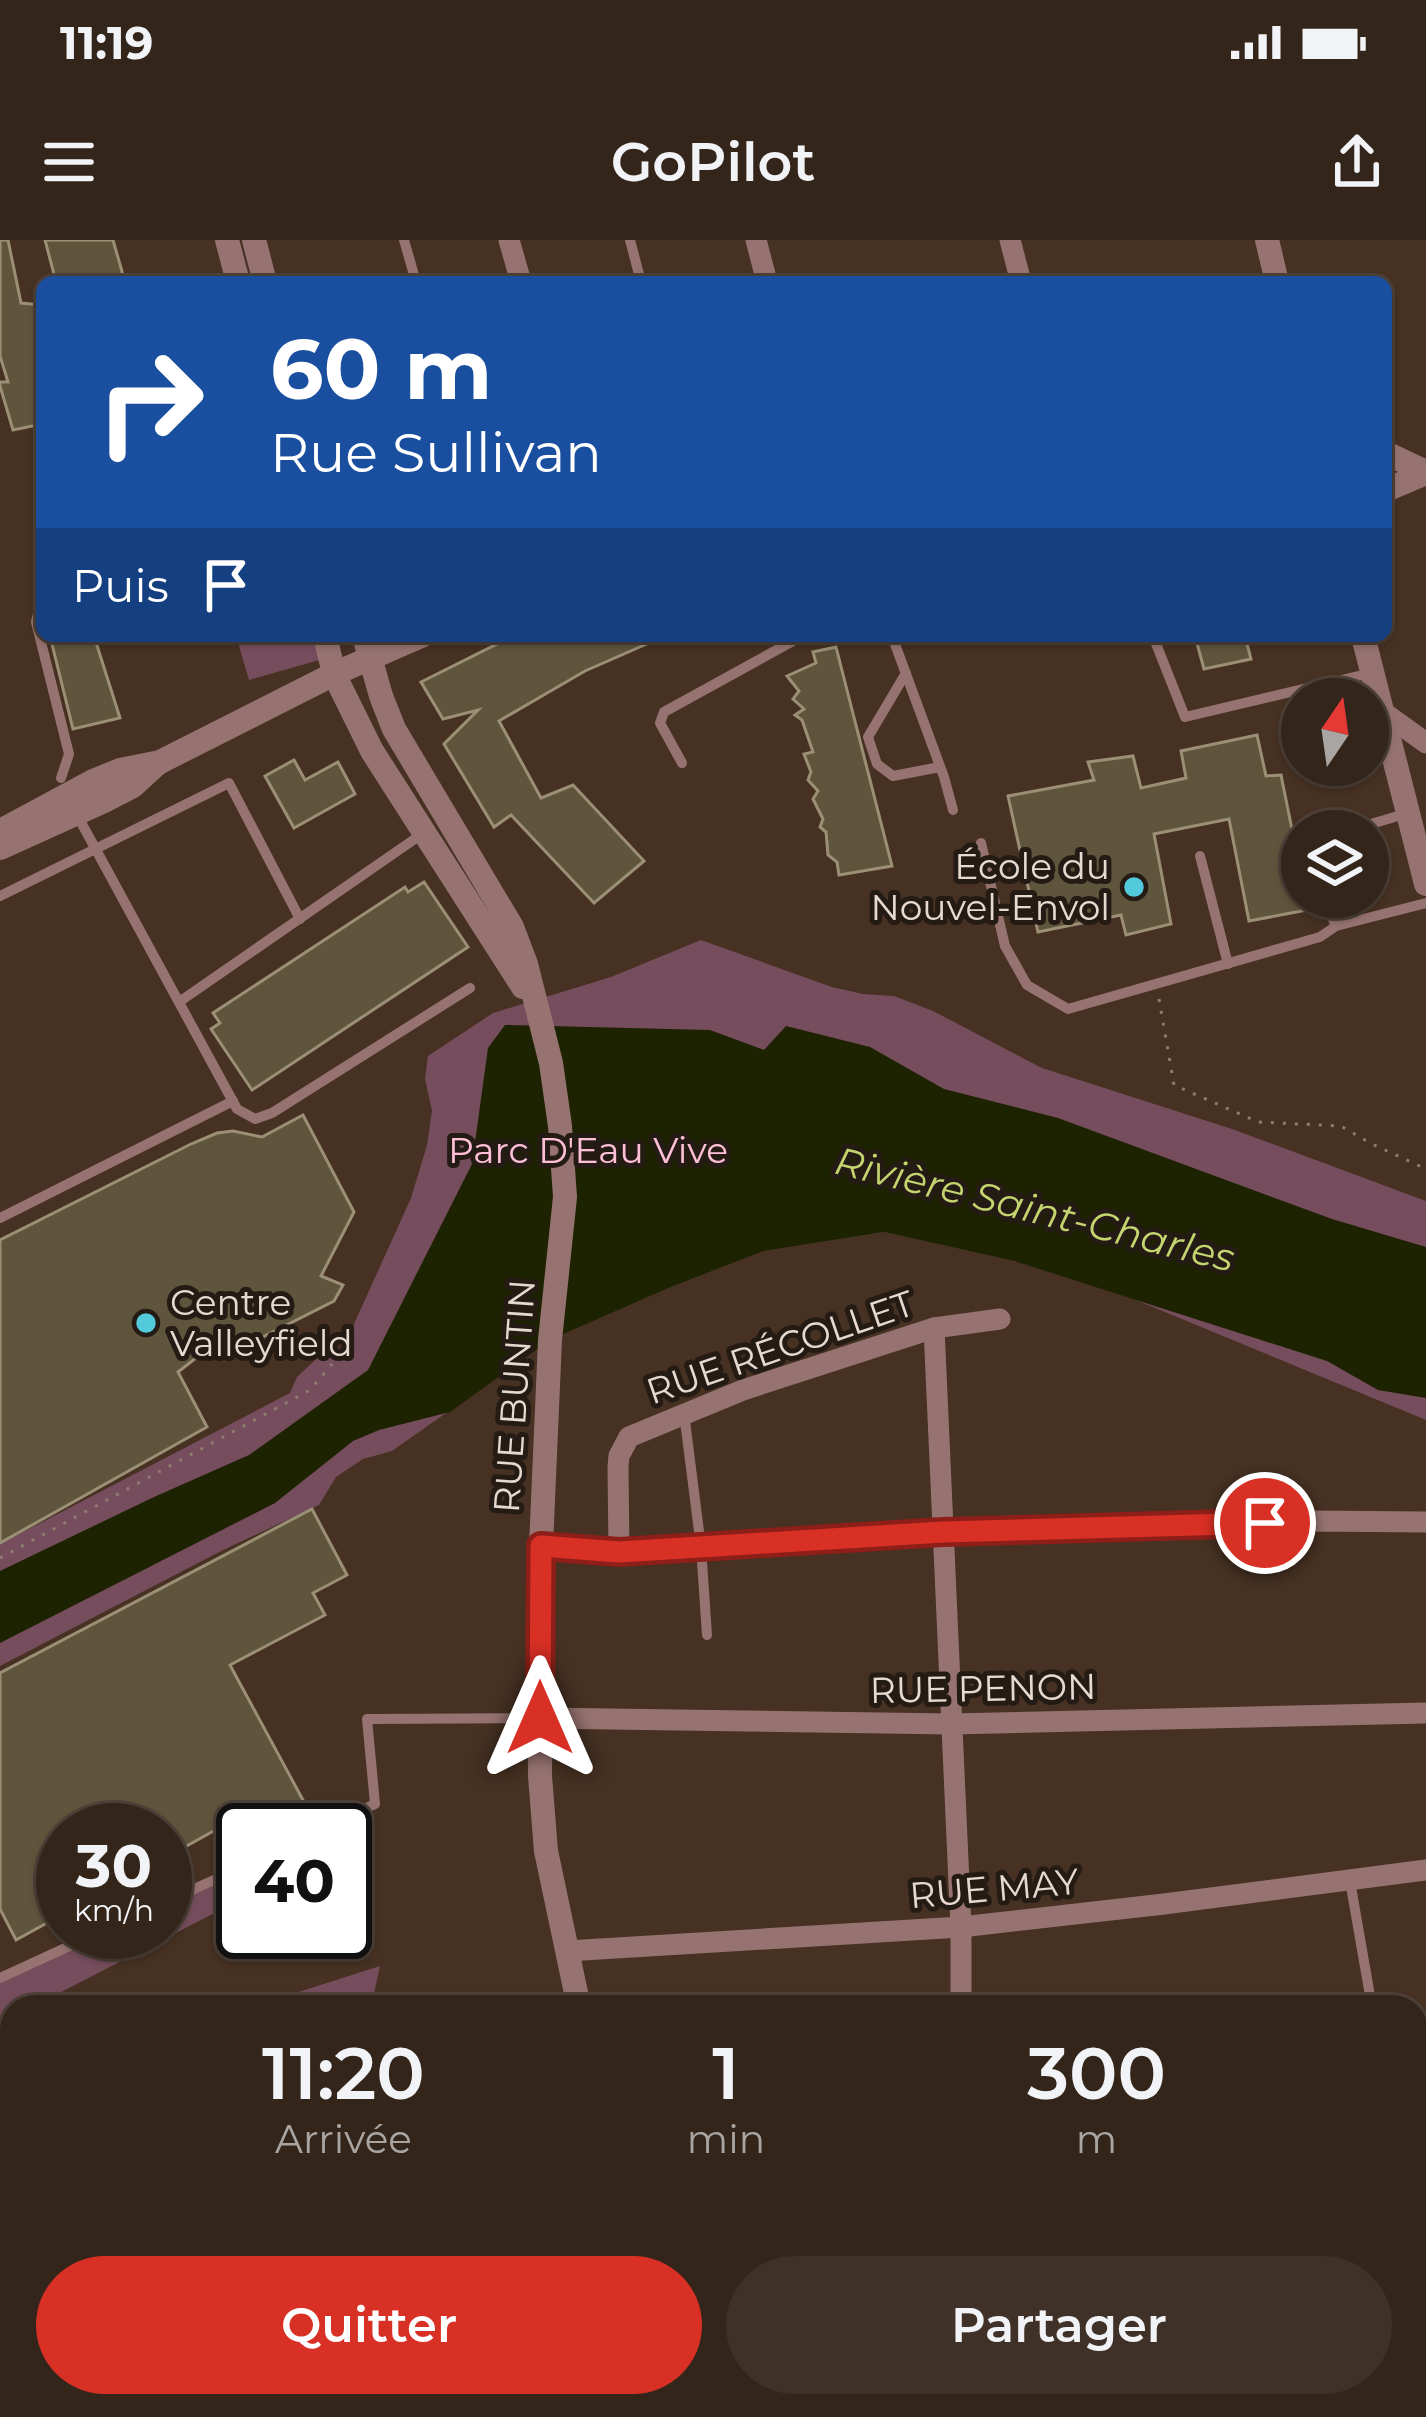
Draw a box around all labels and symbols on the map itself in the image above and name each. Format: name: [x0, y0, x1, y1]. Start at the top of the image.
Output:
north arrow: [1281, 678, 1389, 786]
place label: École du Nouvel-Envol: [871, 844, 1110, 929]
marker: École du Nouvel-Envol: [1121, 874, 1147, 900]
park label: Parc D'Eau Vive: [448, 1128, 728, 1172]
water label: Rivière Saint-Charles: [830, 1136, 1240, 1282]
street label: RUE BUNTIN: [484, 1278, 544, 1514]
place label: Centre Valleyfield: [170, 1280, 353, 1365]
street label: RUE RÉCOLLET: [641, 1281, 920, 1413]
marker: Centre Valleyfield: [133, 1310, 159, 1336]
pin: [1214, 1472, 1316, 1574]
position arrow: [477, 1655, 603, 1781]
street label: RUE PENON: [869, 1664, 1097, 1712]
speed limit sign: 40: [216, 1803, 372, 1959]
street label: RUE MAY: [908, 1859, 1080, 1917]

